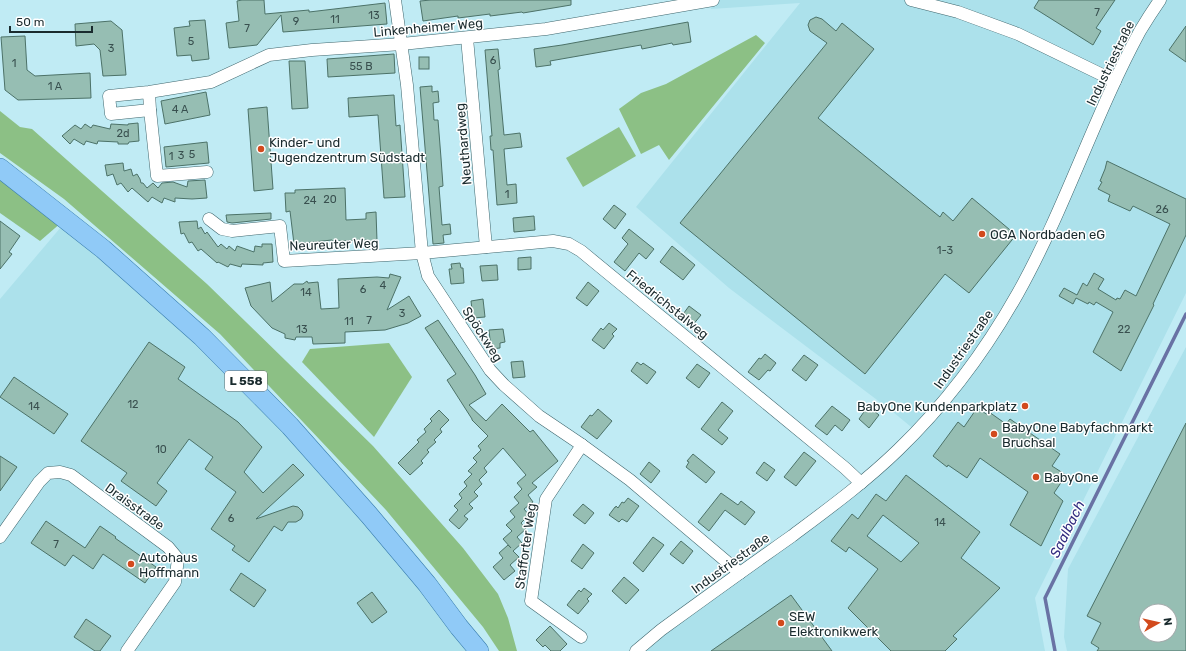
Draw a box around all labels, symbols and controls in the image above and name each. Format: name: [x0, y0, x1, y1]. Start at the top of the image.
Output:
house number: 7: [1094, 6, 1100, 19]
scale bar: [10, 8, 92, 34]
house number: 13: [368, 9, 380, 22]
house number: 11: [330, 13, 340, 26]
text: 50 m: [16, 15, 44, 29]
house number: 9: [293, 15, 299, 28]
street label: Linkenheimer Weg: [373, 15, 484, 41]
street label: Industriestraße: [1083, 18, 1138, 108]
house number: 7: [244, 22, 250, 35]
house number: 5: [188, 35, 195, 48]
house number: 3: [108, 42, 115, 55]
house number: 6: [490, 54, 497, 67]
house number: 1: [12, 57, 16, 70]
house number: 55 B: [349, 60, 373, 73]
house number: 1 A: [48, 80, 63, 93]
street label: Neuthardweg: [452, 102, 476, 186]
house number: 4 A: [172, 103, 189, 116]
house number: 2d: [116, 127, 130, 140]
place label: Kinder- und Jugendzentrum Südstadt: [269, 135, 425, 166]
marker: Kinder- und Jugendzentrum Südstadt: [256, 144, 266, 154]
house number: 5: [189, 148, 196, 161]
house number: 3: [178, 149, 185, 162]
house number: 1: [169, 150, 173, 163]
house number: 1: [505, 188, 509, 201]
house number: 20: [323, 193, 337, 206]
house number: 24: [303, 194, 317, 207]
house number: 26: [1155, 203, 1169, 216]
place label: OGA Nordbaden eG: [990, 227, 1105, 242]
marker: OGA Nordbaden eG: [977, 229, 987, 239]
street label: Neureuter Weg: [289, 235, 379, 255]
house number: 1-3: [937, 244, 954, 257]
street label: Friedrichstalweg: [623, 267, 712, 343]
house number: 4: [380, 279, 387, 292]
house number: 6: [360, 283, 367, 296]
house number: 14: [300, 286, 312, 299]
street label: Spöckweg: [458, 304, 506, 365]
house number: 3: [399, 307, 406, 320]
street label: Industriestraße: [931, 307, 996, 392]
house number: 7: [366, 314, 372, 327]
house number: 11: [344, 315, 354, 328]
house number: 13: [296, 323, 308, 336]
house number: 22: [1118, 323, 1130, 336]
road number: L 558: [225, 371, 267, 391]
house number: 12: [127, 398, 139, 411]
place label: BabyOne Kundenparkplatz: [857, 399, 1017, 414]
house number: 14: [28, 400, 40, 413]
marker: BabyOne Kundenparkplatz: [1020, 401, 1030, 411]
place label: BabyOne Babyfachmarkt Bruchsal: [1002, 420, 1153, 450]
marker: BabyOne Babyfachmarkt Bruchsal: [989, 429, 999, 439]
house number: 10: [155, 443, 167, 456]
place label: BabyOne: [1044, 470, 1098, 485]
marker: BabyOne: [1031, 472, 1041, 482]
street label: Draisstraße: [102, 480, 167, 533]
water label: Saalbach: [1046, 498, 1089, 560]
street label: Stafforter Weg: [512, 502, 540, 590]
house number: 6: [228, 512, 235, 525]
house number: 14: [934, 516, 946, 529]
street label: Industriestraße: [688, 530, 772, 597]
house number: 7: [53, 538, 59, 551]
place label: Autohaus Hoffmann: [139, 550, 199, 580]
marker: Autohaus Hoffmann: [126, 559, 136, 569]
north arrow: [1138, 603, 1178, 643]
place label: SEW Elektronikwerk: [789, 609, 879, 639]
text: N: [1160, 617, 1174, 627]
marker: SEW Elektronikwerk: [776, 618, 786, 628]

